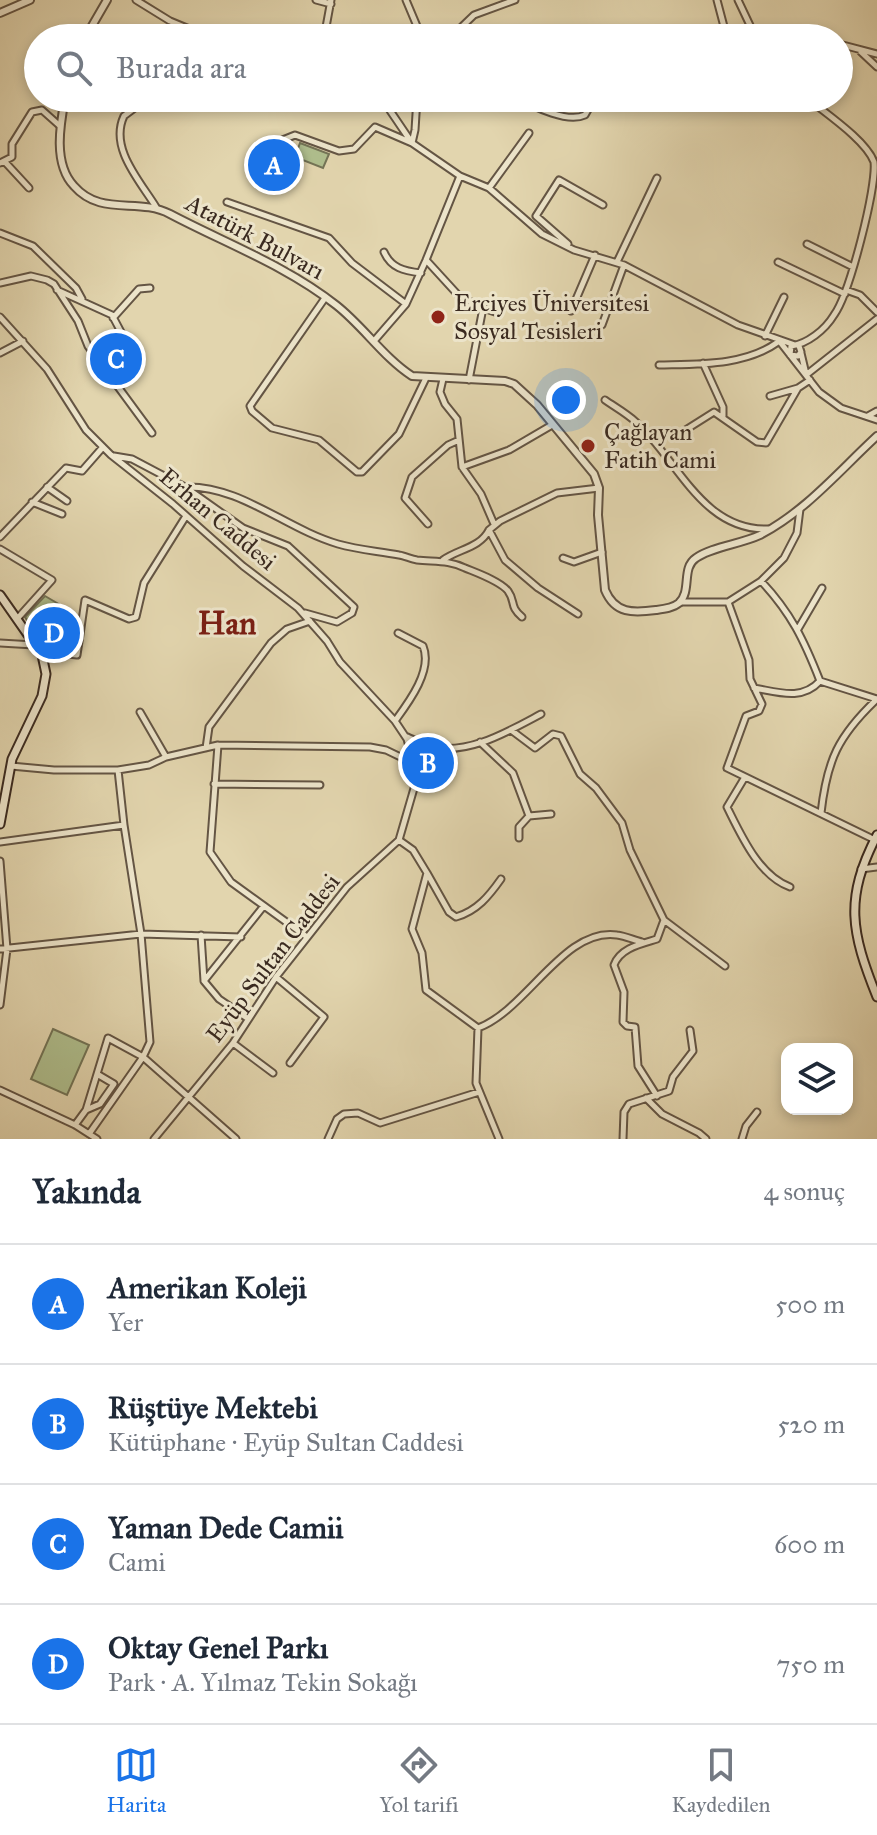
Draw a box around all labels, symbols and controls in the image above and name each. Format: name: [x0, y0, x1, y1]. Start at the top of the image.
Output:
search box: [24, 24, 853, 112]
icon: search: [52, 46, 96, 90]
text: Burada ara: [116, 50, 247, 86]
pin: A: [248, 135, 300, 195]
street label: Atatürk Bulvarı: [180, 187, 330, 286]
place label: Erciyes Üniversitesi Sosyal Tesisleri: [454, 288, 650, 346]
marker: Erciyes Üniversitesi Sosyal Tesisleri: [429, 308, 447, 326]
pin: C: [90, 329, 142, 389]
your location: [546, 380, 586, 420]
place label: Çağlayan Fatih Cami: [604, 417, 717, 475]
marker: Çağlayan Fatih Cami: [579, 437, 597, 455]
street label: Erhan Caddesi: [153, 461, 283, 577]
pin: D: [28, 603, 80, 663]
district label: Han: [198, 604, 257, 643]
pin: B: [402, 733, 454, 793]
street label: Eyüp Sultan Caddesi: [200, 867, 347, 1048]
map controls: [781, 1043, 853, 1115]
button: layers: [781, 1043, 853, 1115]
text: Yakında: [32, 1171, 141, 1212]
text: 4 sonuç: [763, 1175, 845, 1207]
text: Amerikan Koleji: [108, 1270, 307, 1306]
text: A: [49, 1288, 67, 1320]
text: 500 m: [775, 1288, 845, 1320]
text: Yer: [108, 1306, 143, 1338]
text: Rüştüye Mektebi: [108, 1390, 318, 1426]
text: B: [49, 1408, 67, 1440]
text: 520 m: [778, 1408, 845, 1440]
text: Kütüphane · Eyüp Sultan Caddesi: [108, 1426, 464, 1458]
text: Yaman Dede Camii: [108, 1510, 343, 1546]
text: C: [49, 1528, 67, 1560]
text: 600 m: [774, 1528, 845, 1560]
text: Cami: [108, 1546, 166, 1578]
text: Oktay Genel Parkı: [108, 1630, 328, 1666]
text: D: [48, 1648, 68, 1680]
text: 750 m: [776, 1648, 845, 1680]
text: Park · A. Yılmaz Tekin Sokağı: [108, 1666, 417, 1698]
tab: Harita: [107, 1743, 166, 1818]
tab: Yol tarifi: [379, 1743, 458, 1818]
tab: Kaydedilen: [671, 1743, 770, 1818]

